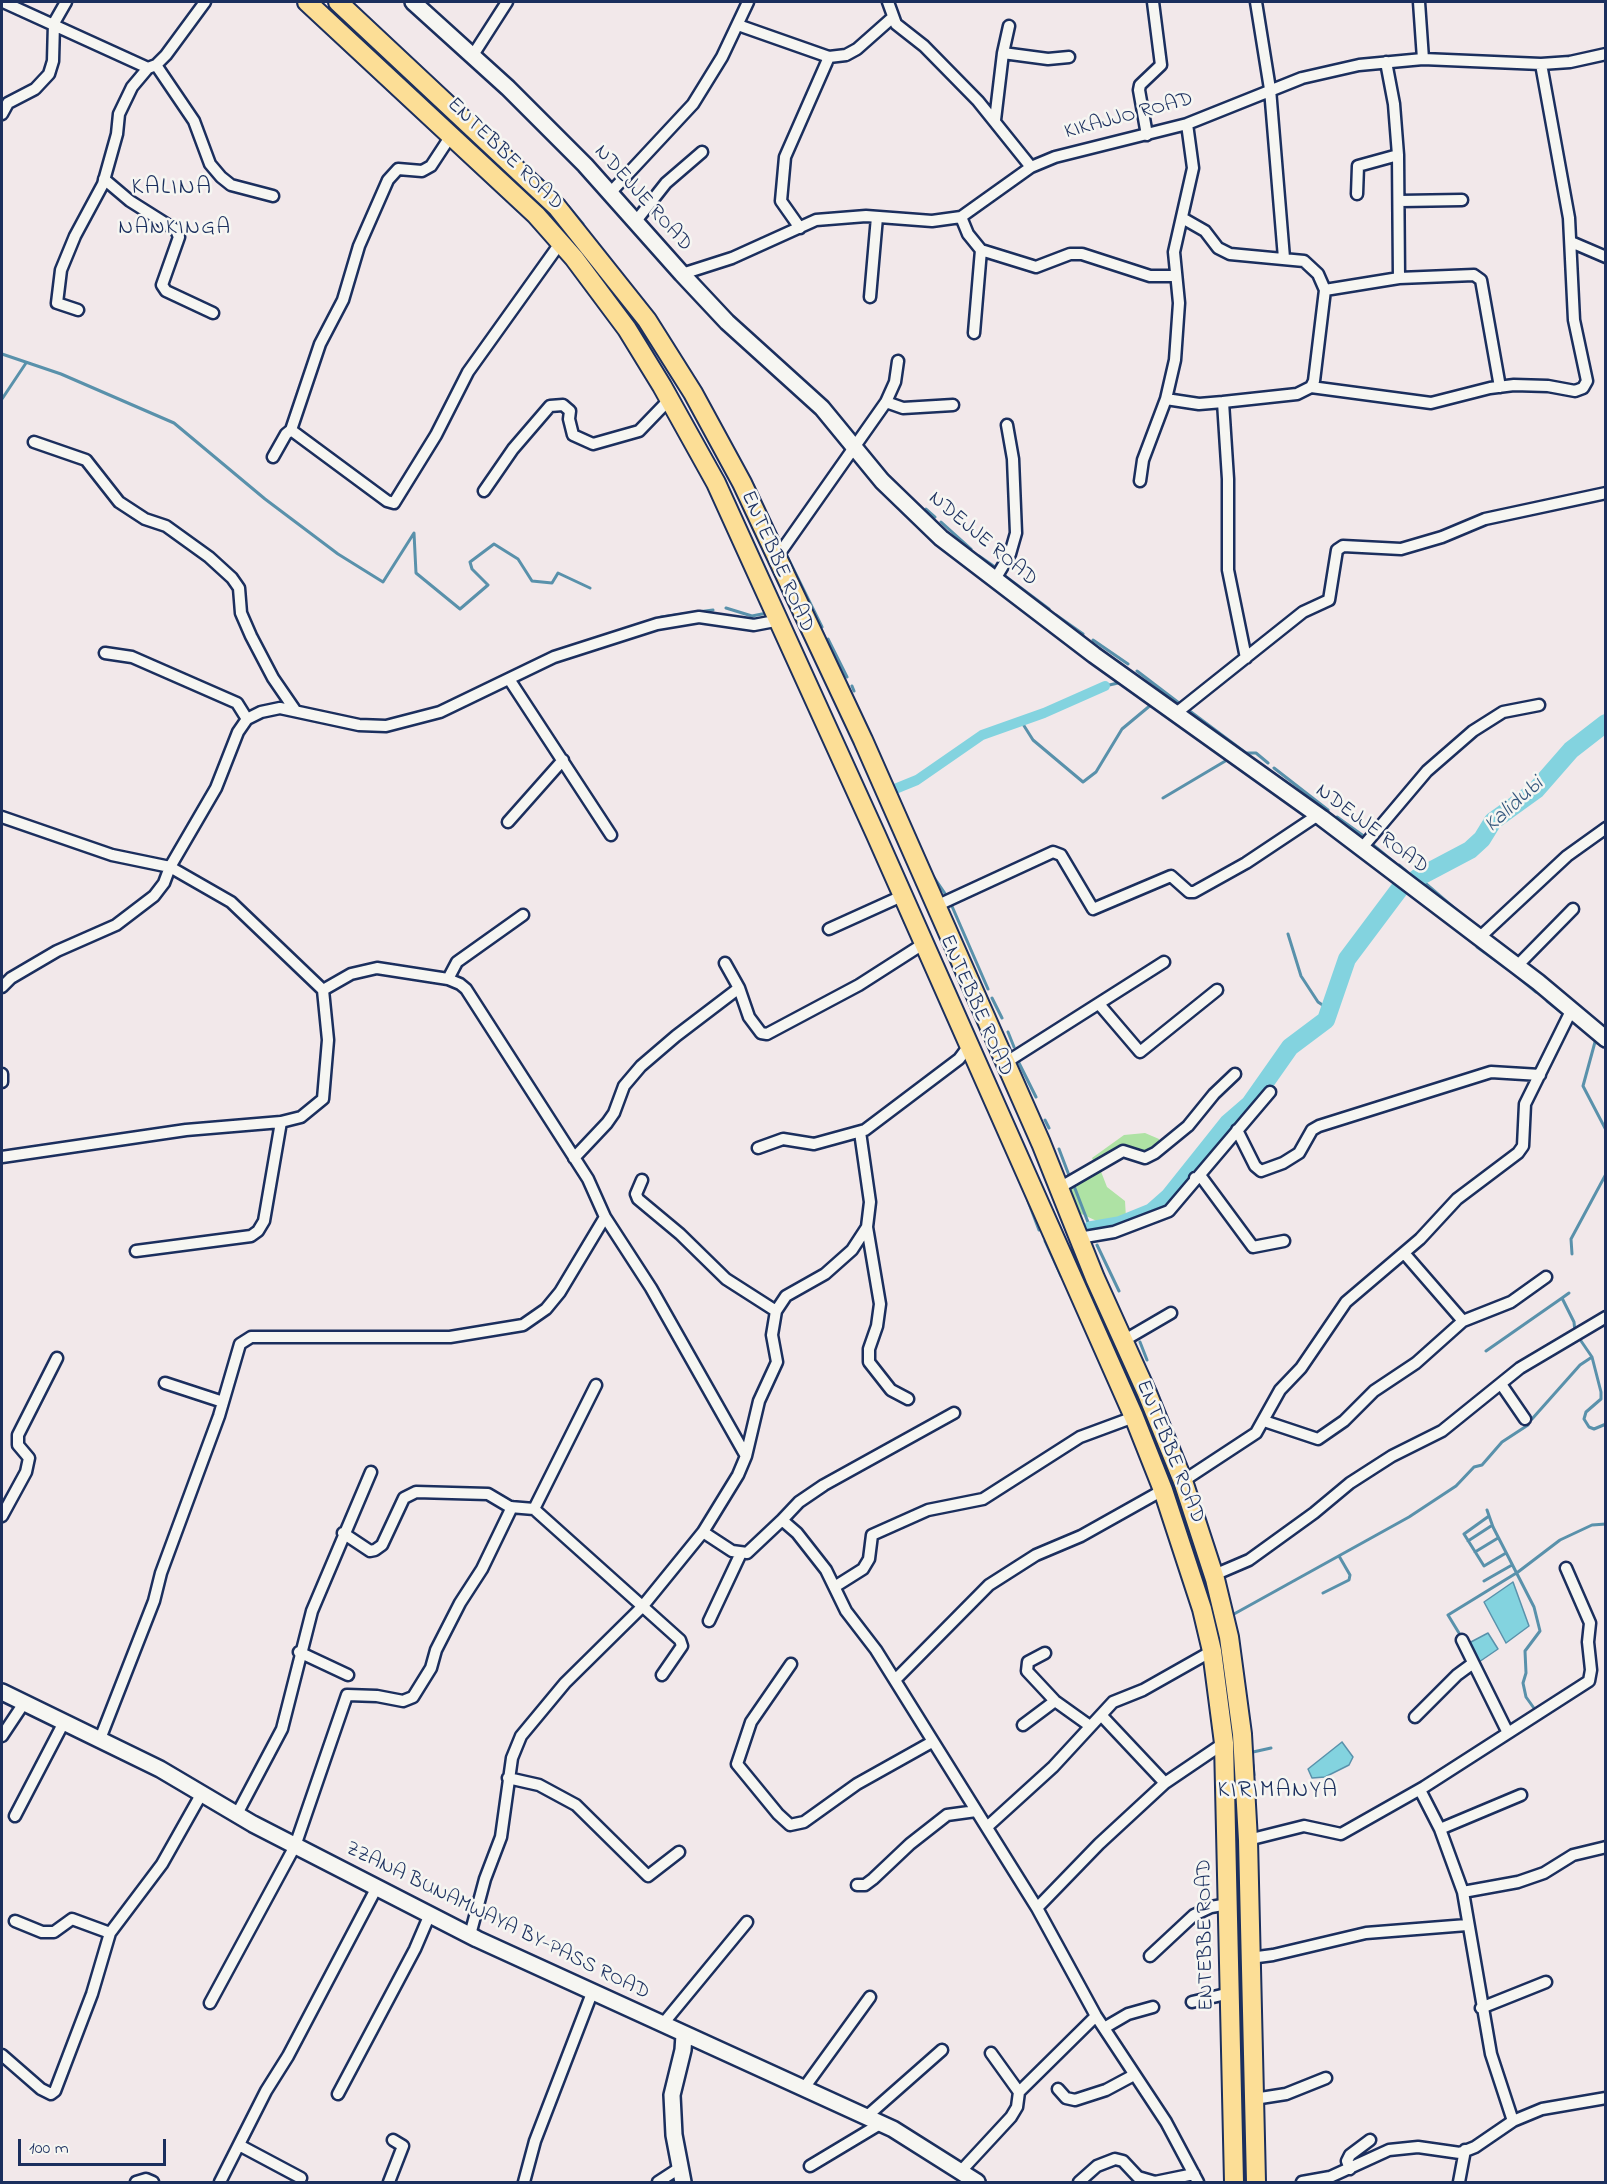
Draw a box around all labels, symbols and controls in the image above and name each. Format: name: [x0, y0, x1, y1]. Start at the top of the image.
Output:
street label: KIKAJJO ROAD: [1062, 88, 1196, 146]
street label: ENTEBBE ROAD: [441, 93, 567, 217]
street label: NDEJJE ROAD: [588, 140, 696, 258]
district label: KALINA: [132, 175, 212, 203]
district label: NANKINGA: [118, 216, 232, 242]
street label: NDEJJE ROAD: [922, 487, 1042, 593]
street label: ENTEBBE ROAD: [734, 488, 818, 636]
water label: Kalidubi: [1480, 773, 1550, 839]
street label: NDEJJE ROAD: [1310, 779, 1432, 881]
street label: ENTEBBE ROAD: [933, 932, 1017, 1080]
street label: ENTEBBE ROAD: [1129, 1377, 1209, 1527]
district label: KIRIMANYA: [1217, 1778, 1339, 1806]
street label: ZZANA BUNAMWAYA BY-PASS ROAD: [341, 1837, 653, 2007]
street label: ENTEBBE ROAD: [1193, 1859, 1221, 2011]
scale bar: [21, 2127, 170, 2165]
text: 100 m: [29, 2136, 69, 2162]

